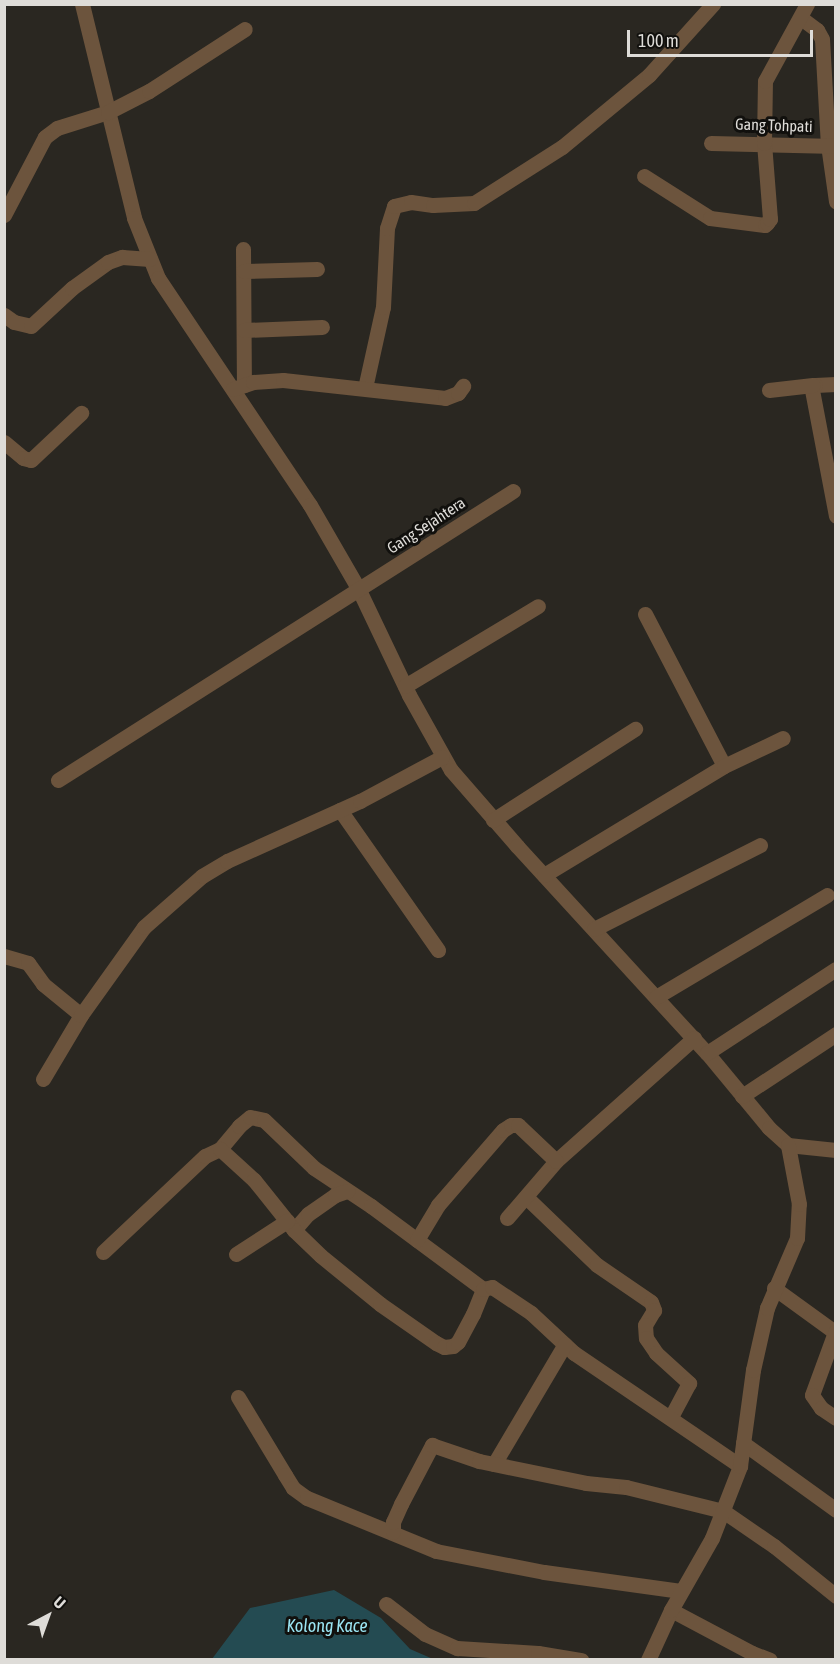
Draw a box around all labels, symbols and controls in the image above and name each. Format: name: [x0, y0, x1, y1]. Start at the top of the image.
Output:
scale bar: [630, 18, 816, 56]
text: 100 m: [638, 30, 679, 51]
street label: Gang Tohpati: [735, 114, 813, 136]
street label: Gang Sejahtera: [383, 493, 469, 557]
north arrow: [18, 1586, 78, 1646]
text: U: [50, 1593, 69, 1612]
water label: Kolong Kace: [286, 1615, 368, 1637]

